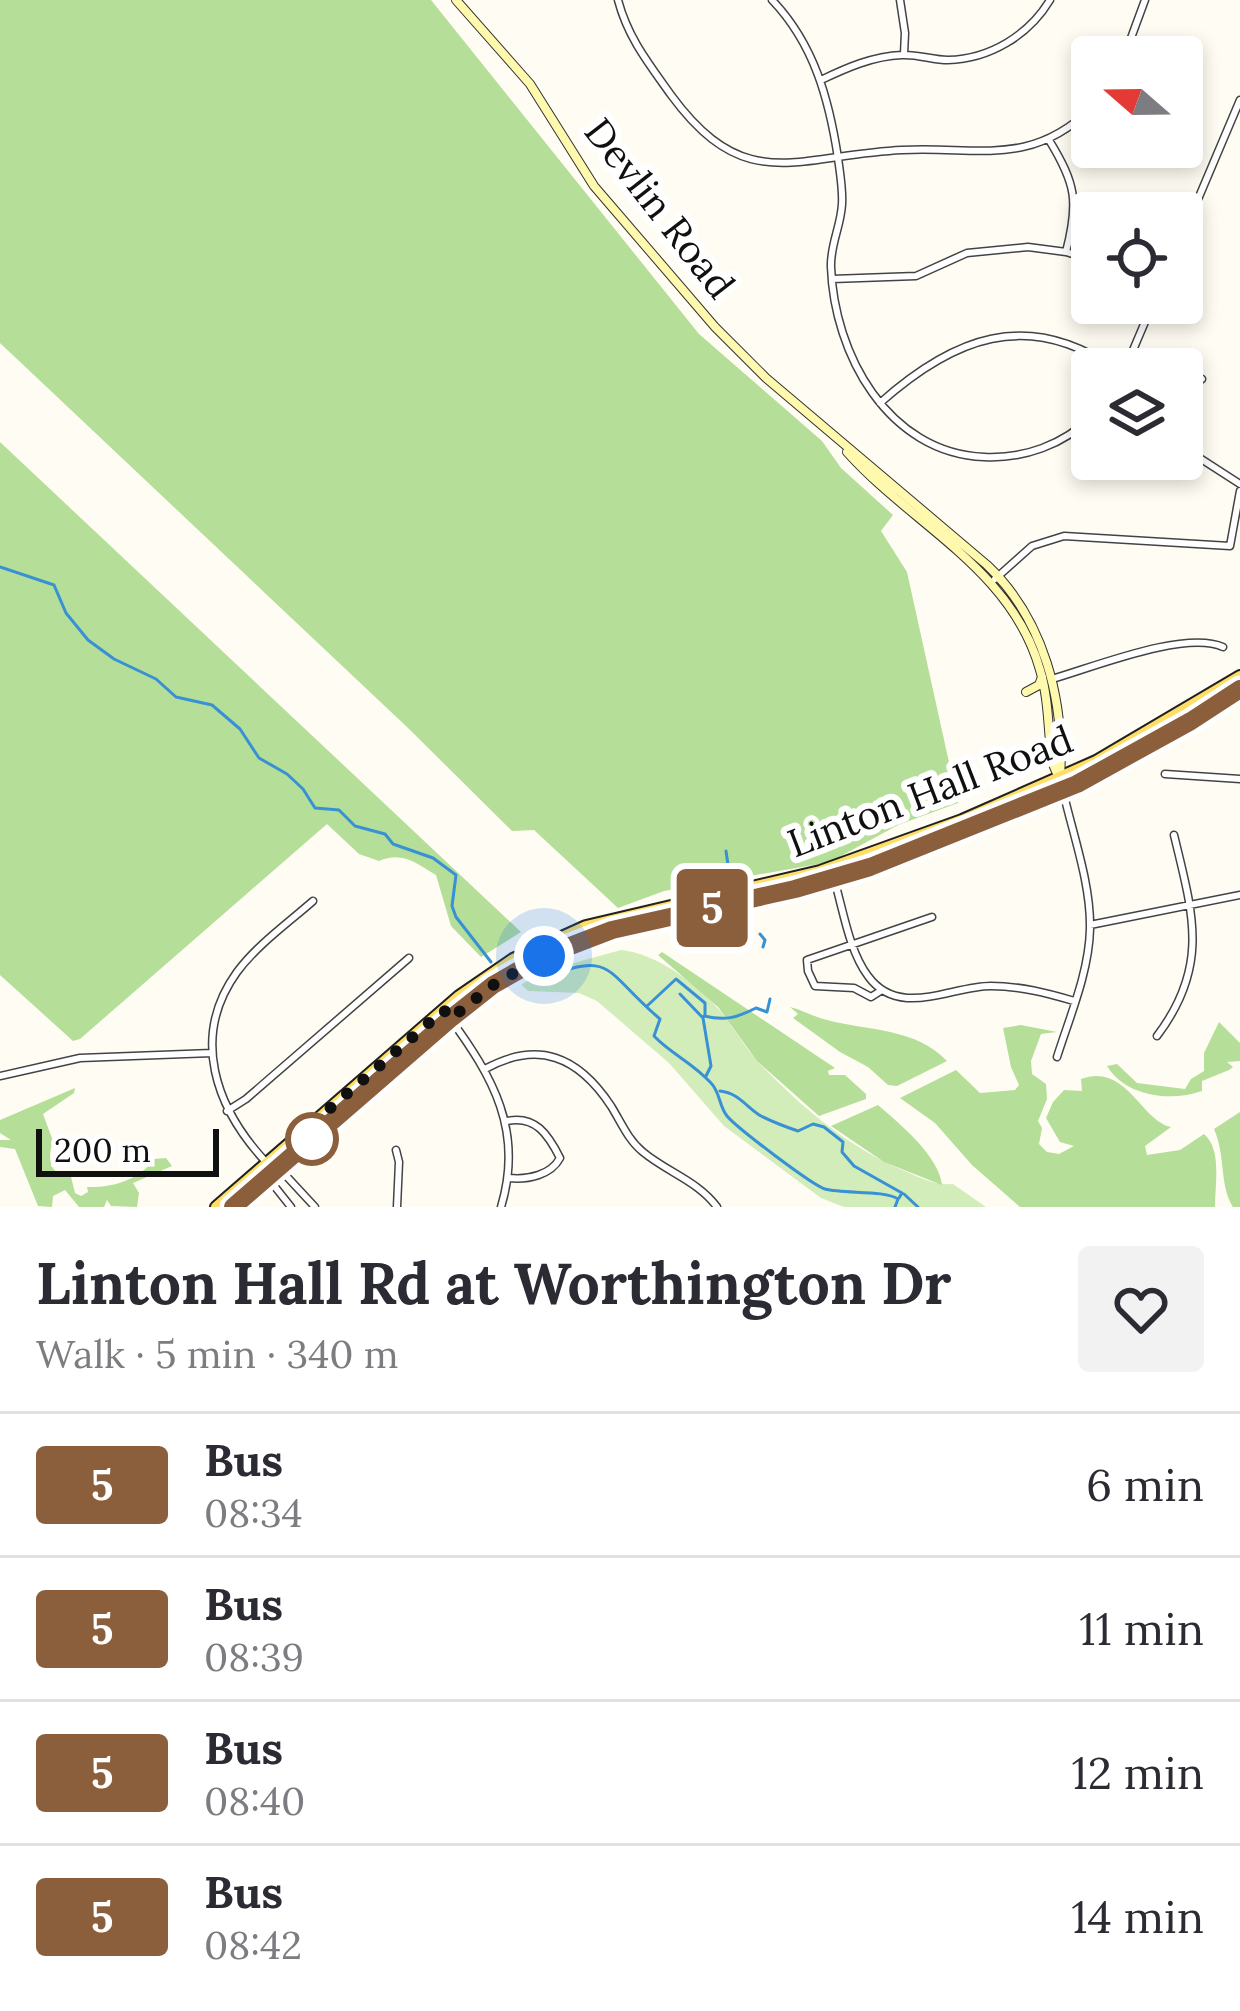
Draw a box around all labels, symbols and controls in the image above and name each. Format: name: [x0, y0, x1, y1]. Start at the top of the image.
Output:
north arrow: [1071, 36, 1203, 168]
map controls: [1071, 36, 1203, 480]
street label: Devlin Road: [574, 108, 746, 308]
button: locate: [1071, 192, 1203, 324]
button: layers: [1071, 348, 1203, 480]
street label: Linton Hall Road: [781, 714, 1079, 868]
line badge: 5: [673, 869, 751, 947]
text: 5: [701, 881, 723, 935]
your location: [514, 926, 574, 986]
unlabelled marker: [287, 1114, 337, 1164]
scale bar: [36, 1123, 219, 1176]
text: 200 m: [54, 1129, 151, 1171]
button: heart: [1078, 1246, 1204, 1372]
text: Linton Hall Rd at Worthington Dr: [36, 1247, 951, 1320]
text: Walk · 5 min · 340 m: [36, 1329, 399, 1379]
text: Bus: [204, 1431, 283, 1488]
text: 6 min: [1086, 1456, 1204, 1513]
text: 5: [91, 1458, 113, 1512]
text: 08:34: [204, 1488, 303, 1538]
text: Bus: [204, 1575, 283, 1632]
text: 11 min: [1079, 1600, 1204, 1657]
text: 5: [91, 1602, 113, 1656]
text: 08:39: [204, 1632, 304, 1682]
text: Bus: [204, 1719, 283, 1776]
text: 12 min: [1071, 1744, 1204, 1801]
text: 5: [91, 1746, 113, 1800]
text: 08:40: [204, 1776, 305, 1826]
text: Bus: [204, 1863, 283, 1920]
text: 14 min: [1071, 1888, 1204, 1945]
text: 5: [91, 1890, 113, 1944]
text: 08:42: [204, 1920, 302, 1970]

